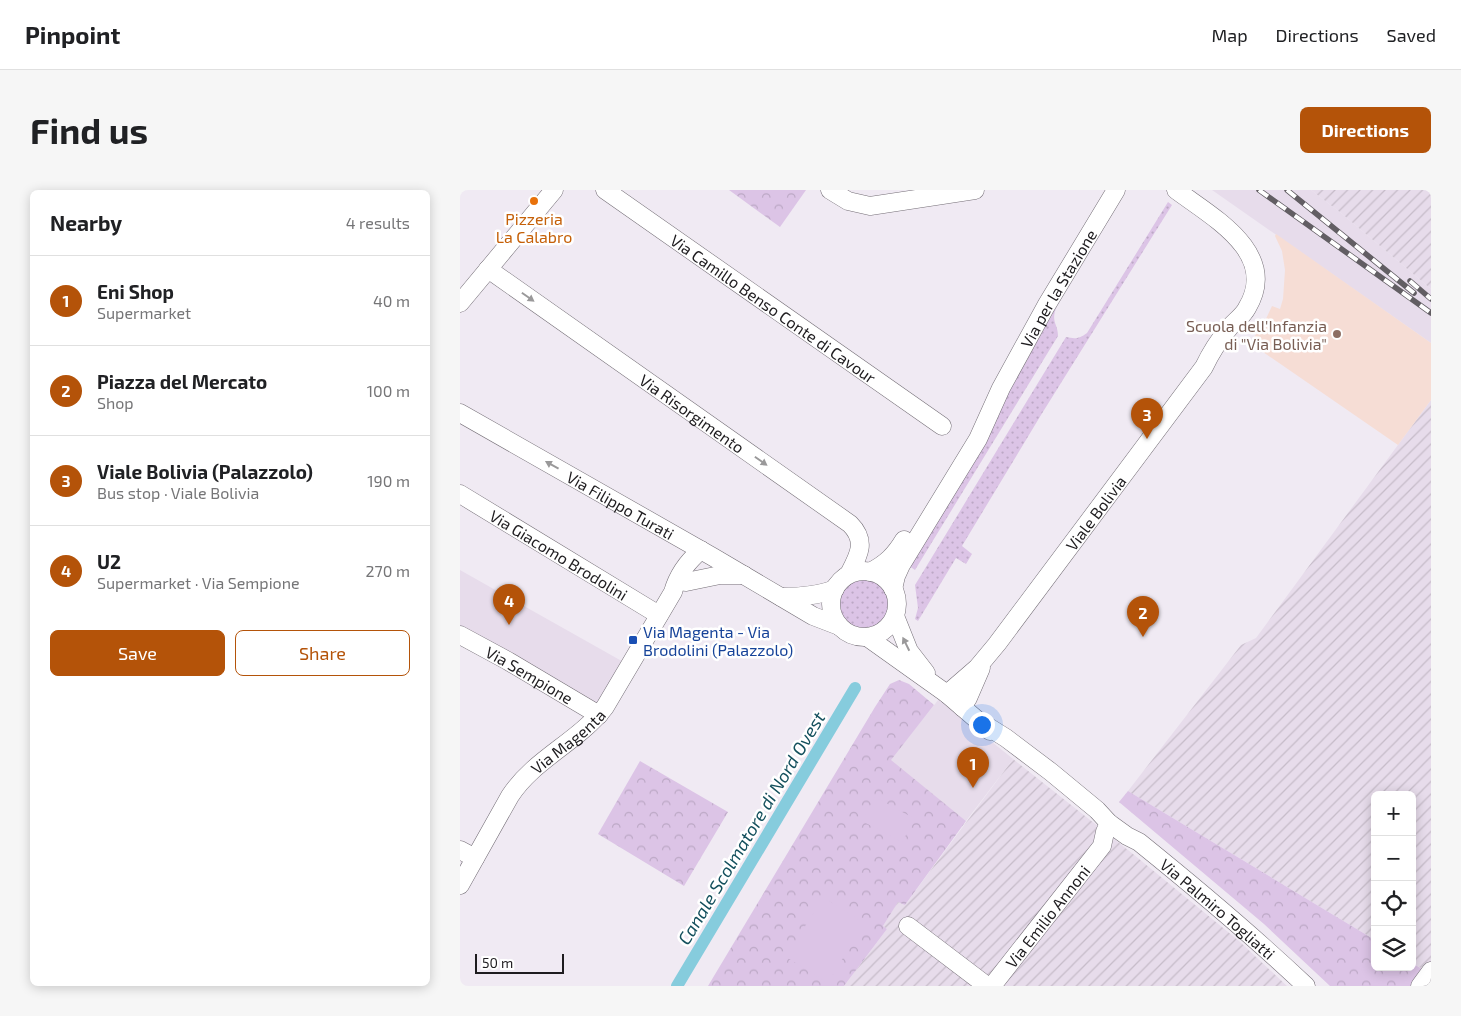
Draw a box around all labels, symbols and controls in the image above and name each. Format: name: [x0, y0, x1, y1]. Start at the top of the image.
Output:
text: Pinpoint: [25, 20, 120, 49]
text: Map: [1211, 24, 1248, 46]
text: Directions: [1276, 24, 1359, 46]
text: Saved: [1387, 24, 1436, 46]
button: Directions: [1300, 107, 1431, 153]
text: Find us: [30, 109, 148, 151]
marker: Pizzeria La Calabro: [528, 195, 540, 207]
place label: Pizzeria La Calabro: [496, 209, 572, 246]
text: Nearby: [50, 210, 122, 235]
text: 4 results: [346, 213, 410, 232]
street label: Via per la Stazione: [1016, 226, 1100, 350]
street label: Via Camillo Benso Conte di Cavour: [667, 230, 881, 387]
text: Eni Shop: [97, 280, 174, 303]
text: 1: [63, 291, 69, 310]
text: 40 m: [373, 291, 410, 310]
one-way arrow: [521, 292, 535, 302]
text: Supermarket: [97, 303, 191, 322]
place label: Scuola dell'Infanzia di "Via Bolivia": [1186, 316, 1327, 353]
marker: Scuola dell'Infanzia di "Via Bolivia": [1331, 328, 1343, 340]
text: Piazza del Mercato: [97, 370, 267, 393]
street label: Via Risorgimento: [636, 370, 748, 456]
text: 2: [61, 381, 71, 400]
text: 100 m: [367, 381, 410, 400]
text: Shop: [97, 393, 134, 412]
pin: 3: [1131, 398, 1163, 439]
one-way arrow: [755, 456, 768, 466]
text: Viale Bolivia (Palazzolo): [97, 460, 313, 483]
one-way arrow: [545, 461, 559, 470]
street label: Via Filippo Turati: [564, 466, 678, 543]
text: 3: [61, 471, 71, 490]
text: 190 m: [367, 471, 410, 490]
street label: Viale Bolivia: [1061, 471, 1129, 554]
text: Bus stop · Viale Bolivia: [97, 483, 259, 502]
street label: Via Giacomo Brodolini: [487, 505, 632, 603]
text: U2: [97, 550, 121, 573]
text: 4: [61, 561, 71, 580]
text: 270 m: [366, 561, 410, 580]
text: Supermarket · Via Sempione: [97, 573, 300, 592]
pin: 4: [493, 584, 525, 625]
pin: 2: [1127, 596, 1159, 637]
place label: Via Magenta - Via Brodolini (Palazzolo): [643, 622, 793, 659]
button: Save: [50, 630, 225, 676]
button: Share: [235, 630, 410, 676]
marker: Via Magenta - Via Brodolini (Palazzolo): [627, 634, 639, 646]
one-way arrow: [902, 637, 910, 651]
street label: Via Sempione: [483, 641, 577, 707]
street label: Via Magenta: [526, 705, 609, 777]
water label: Canale Scolmatore di Nord Ovest: [673, 707, 829, 948]
your location: [969, 712, 995, 738]
pin: 1: [957, 747, 989, 788]
map controls: [1371, 791, 1416, 971]
button: +: [1371, 791, 1416, 836]
button: −: [1371, 836, 1416, 881]
street label: Via Palmiro Togliatti: [1157, 854, 1279, 963]
street label: Via Emilio Annoni: [1001, 861, 1093, 971]
button: locate: [1371, 881, 1416, 926]
button: layers: [1371, 926, 1416, 971]
scale bar: [475, 951, 564, 974]
text: 50 m: [482, 954, 513, 971]

